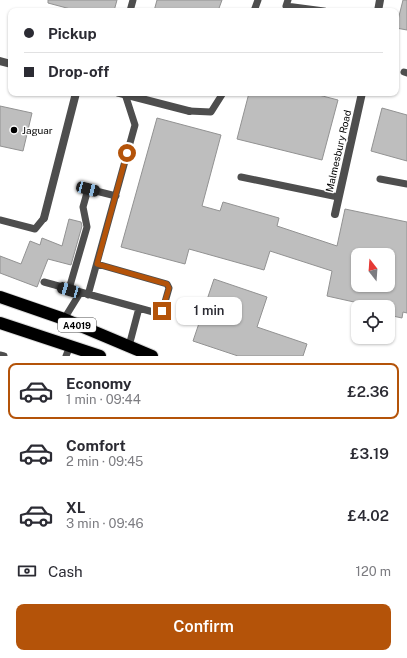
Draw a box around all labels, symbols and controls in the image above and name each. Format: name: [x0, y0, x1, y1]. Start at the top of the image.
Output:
text: Pickup: [48, 25, 97, 42]
text: Drop-off: [48, 63, 109, 80]
street label: Malmesbury Road: [323, 109, 353, 193]
place label: Jaguar: [22, 124, 53, 136]
marker: Jaguar: [9, 125, 19, 135]
route start: [118, 144, 136, 162]
car: [75, 180, 101, 198]
north arrow: [351, 248, 395, 292]
map controls: [351, 248, 395, 344]
car: [56, 281, 82, 299]
callout: 1 min: [176, 297, 242, 325]
button: locate: [351, 300, 395, 344]
route end: [153, 302, 171, 320]
text: 1 min: [194, 303, 224, 318]
road number: A4019: [58, 318, 96, 332]
icon: car: [18, 373, 54, 409]
text: Economy: [66, 375, 131, 392]
text: £2.36: [347, 383, 389, 400]
text: 1 min · 09:44: [66, 392, 141, 407]
icon: car: [18, 435, 54, 471]
text: Comfort: [66, 437, 126, 454]
text: £3.19: [350, 445, 389, 462]
text: 2 min · 09:45: [66, 454, 143, 469]
icon: car: [18, 497, 54, 533]
text: XL: [66, 499, 85, 516]
text: £4.02: [347, 507, 389, 524]
text: 3 min · 09:46: [66, 516, 144, 531]
icon: cash: [16, 560, 38, 582]
text: Cash: [48, 563, 83, 580]
text: 120 m: [356, 564, 391, 579]
button: Confirm: [16, 604, 391, 650]

